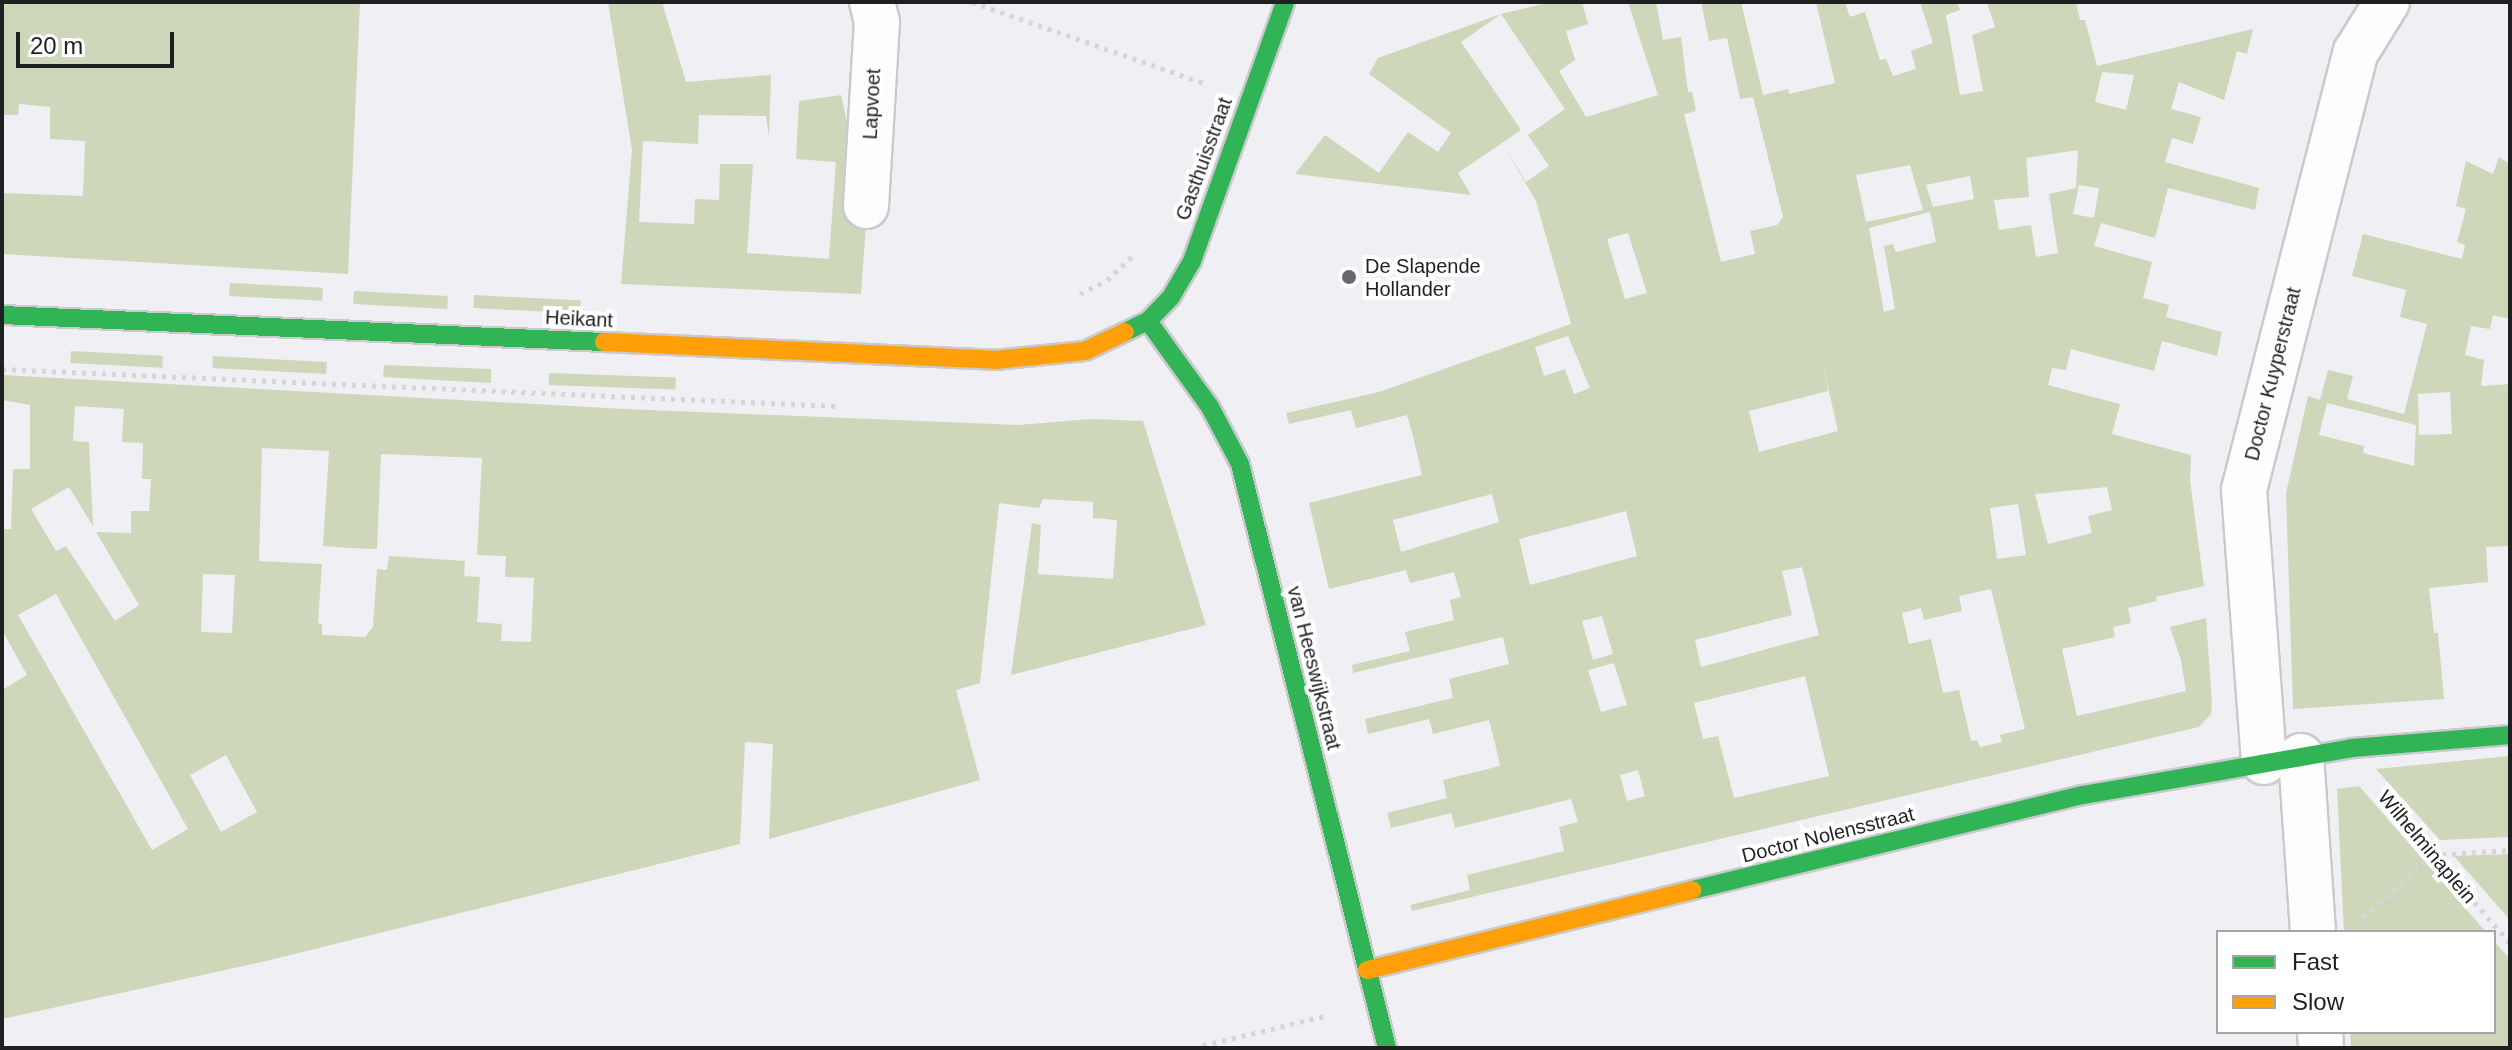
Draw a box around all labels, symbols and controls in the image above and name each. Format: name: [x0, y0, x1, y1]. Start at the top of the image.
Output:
scale bar: [20, 16, 178, 66]
text: 20 m: [30, 32, 83, 59]
street label: Lapvoet: [858, 68, 886, 140]
street label: Gasthuisstraat: [1171, 94, 1237, 224]
place label: De Slapende Hollander: [1365, 254, 1481, 301]
marker: De Slapende Hollander: [1340, 268, 1358, 286]
street label: Doctor Kuyperstraat: [2240, 285, 2306, 463]
street label: Heikant: [545, 305, 613, 333]
street label: van Heeswijkstraat: [1282, 584, 1346, 752]
street label: Wilhelminaplein: [2373, 786, 2481, 908]
street label: Doctor Nolensstraat: [1739, 802, 1917, 868]
legend: [2216, 930, 2496, 1034]
text: Fast: [2292, 948, 2339, 975]
text: Slow: [2292, 988, 2344, 1015]

